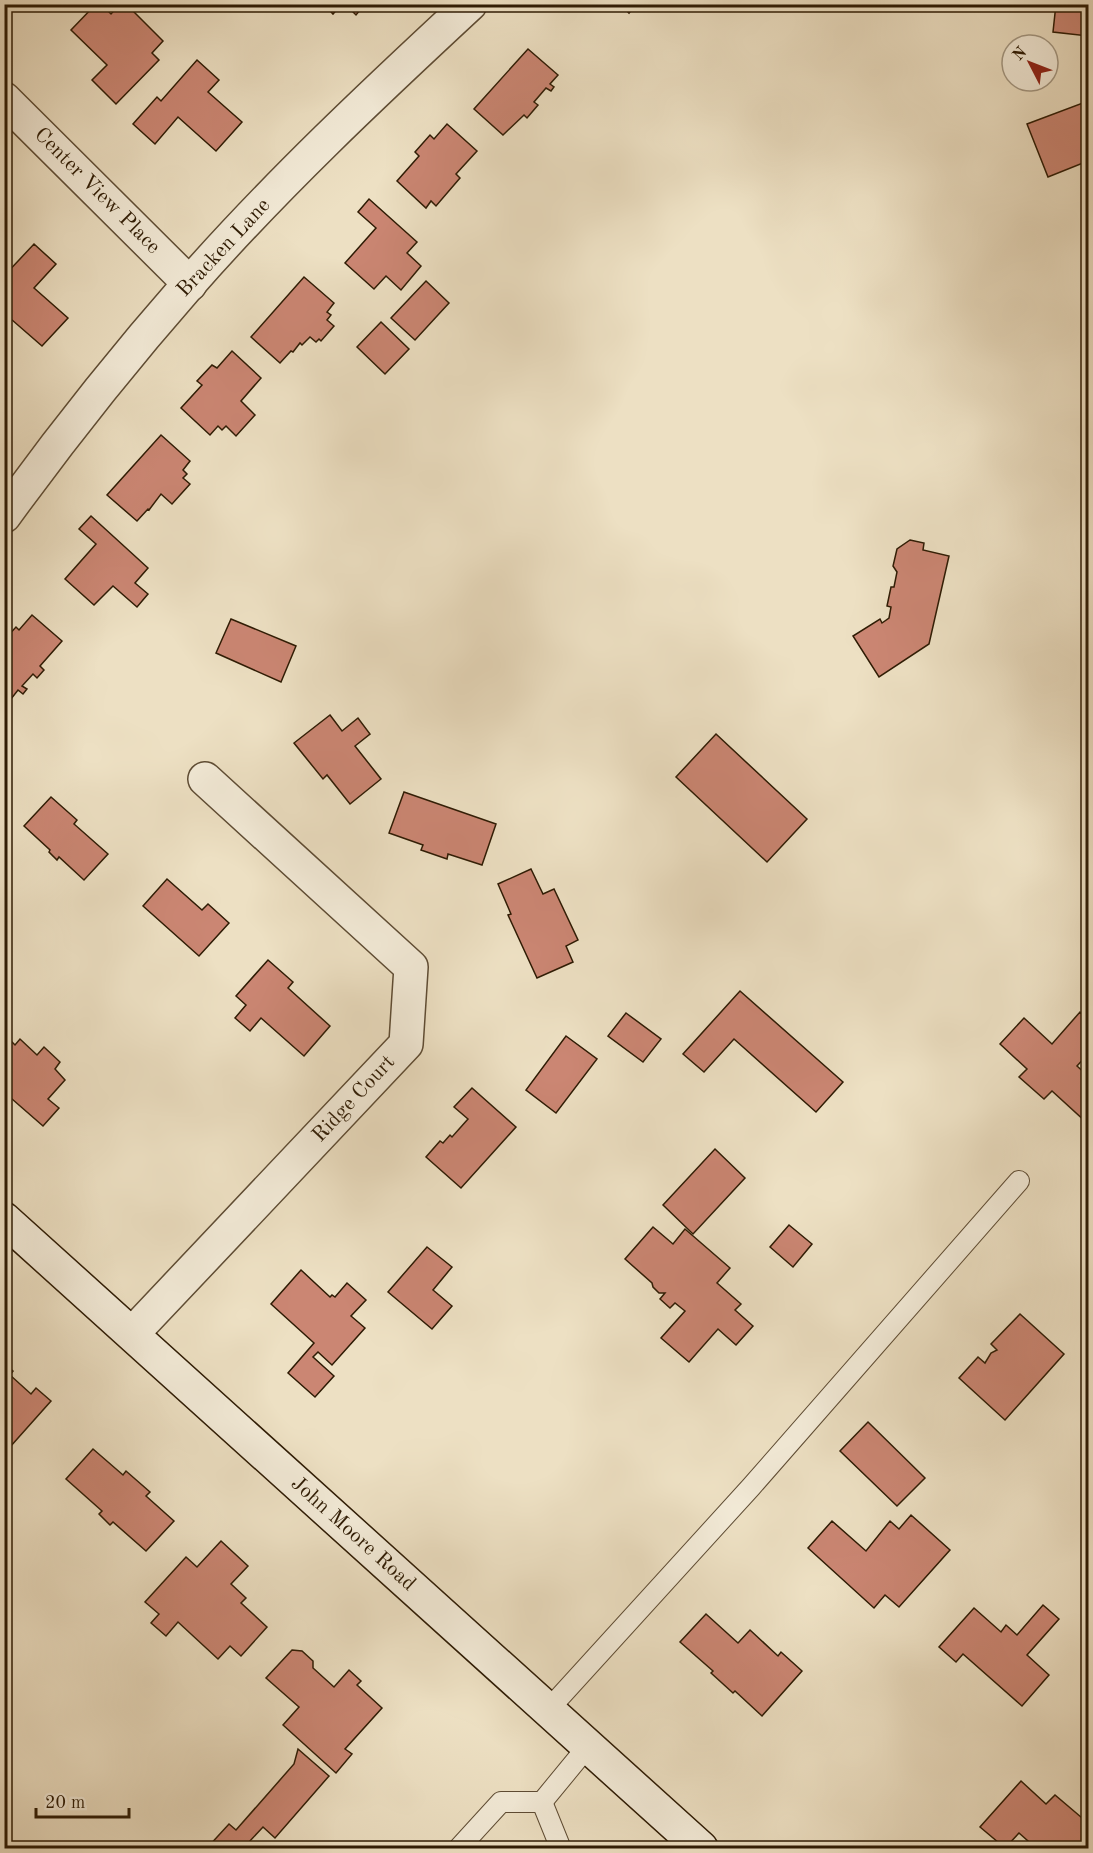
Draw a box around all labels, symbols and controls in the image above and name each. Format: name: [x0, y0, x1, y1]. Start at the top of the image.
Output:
north arrow: [1000, 33, 1060, 93]
text: N: [1010, 44, 1031, 64]
street label: Center View Place: [30, 124, 164, 258]
street label: Bracken Lane: [173, 195, 275, 301]
street label: Ridge Court: [309, 1052, 399, 1146]
street label: John Moore Road: [287, 1473, 419, 1595]
scale bar: [36, 1781, 129, 1819]
text: 20 m: [45, 1794, 85, 1812]

